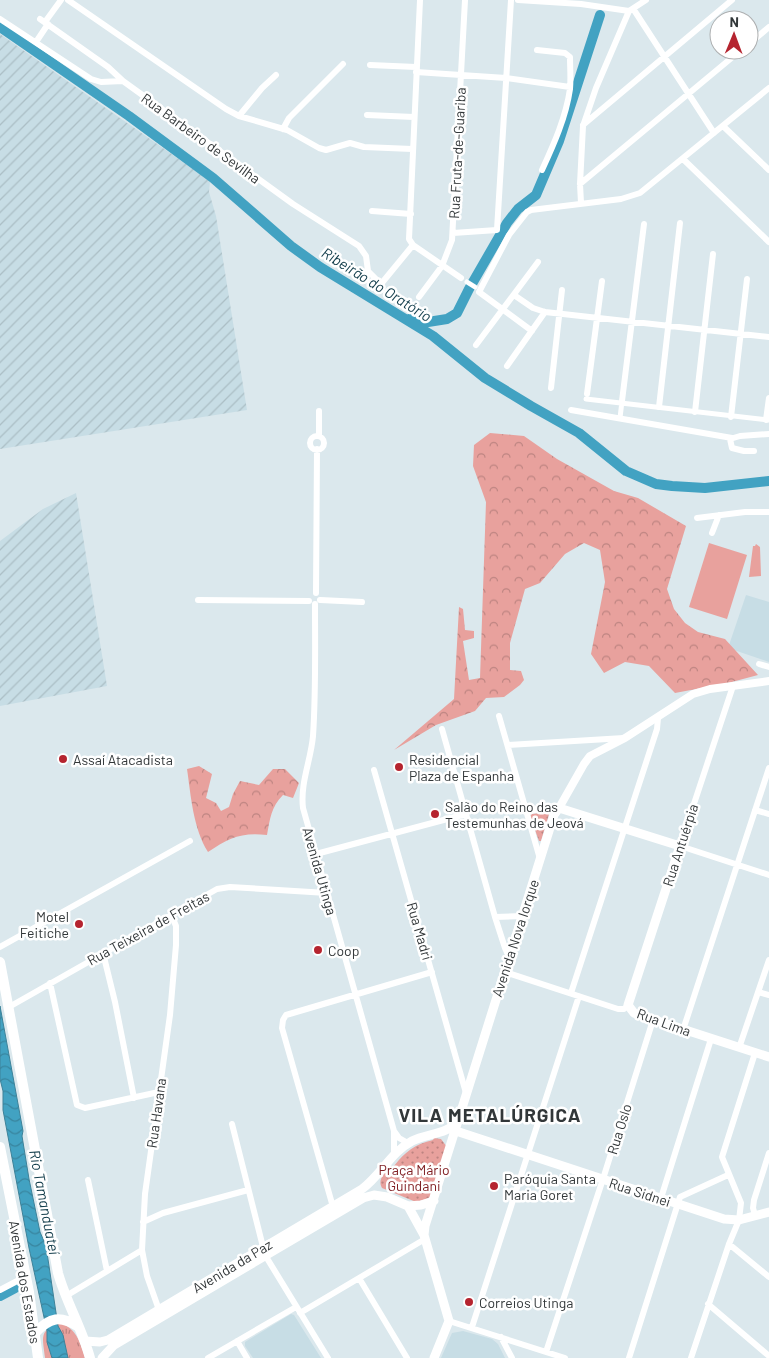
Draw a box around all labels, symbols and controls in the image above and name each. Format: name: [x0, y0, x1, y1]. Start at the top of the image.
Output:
north arrow: [709, 10, 759, 60]
text: N: [729, 13, 739, 30]
street label: Rua Fruta-de-Guariba: [445, 87, 469, 219]
street label: Rua Barbeiro de Sevilha: [138, 89, 264, 187]
water label: Ribeirão do Oratório: [319, 243, 435, 325]
place label: Assaí Atacadista: [73, 751, 173, 768]
place label: Residencial Plaza de Espanha: [409, 751, 514, 784]
marker: Assaí Atacadista: [57, 753, 69, 765]
marker: Residencial Plaza de Espanha: [393, 761, 405, 773]
place label: Salão do Reino das Testemunhas de Jeová: [445, 798, 584, 831]
street label: Rua Antuérpia: [659, 802, 701, 888]
marker: Salão do Reino das Testemunhas de Jeová: [429, 808, 441, 820]
street label: Avenida Utinga: [299, 825, 341, 917]
street label: Avenida Nova Iorque: [488, 877, 542, 999]
street label: Rua Teixeira de Freitas: [84, 887, 212, 969]
street label: Rua Madri: [404, 900, 436, 962]
place label: Motel Feitiche: [20, 908, 69, 941]
marker: Motel Feitiche: [73, 918, 85, 930]
place label: Coop: [328, 942, 359, 959]
marker: Coop: [312, 944, 324, 956]
street label: Rua Lima: [635, 1004, 693, 1040]
street label: Rua Havana: [143, 1077, 169, 1149]
street label: Rua Oslo: [603, 1101, 635, 1157]
district label: VILA METALÚRGICA: [399, 1103, 582, 1126]
water label: Rio Tamanduateí: [26, 1148, 64, 1257]
park label: Praça Mário Guindani: [378, 1161, 450, 1194]
place label: Paróquia Santa Maria Goret: [504, 1170, 596, 1203]
street label: Rua Sidnei: [607, 1174, 673, 1210]
marker: Paróquia Santa Maria Goret: [488, 1180, 500, 1192]
street label: Avenida dos Estados: [6, 1219, 44, 1345]
street label: Avenida da Paz: [189, 1236, 275, 1296]
place label: Correios Utinga: [479, 1294, 573, 1311]
marker: Correios Utinga: [463, 1296, 475, 1308]

